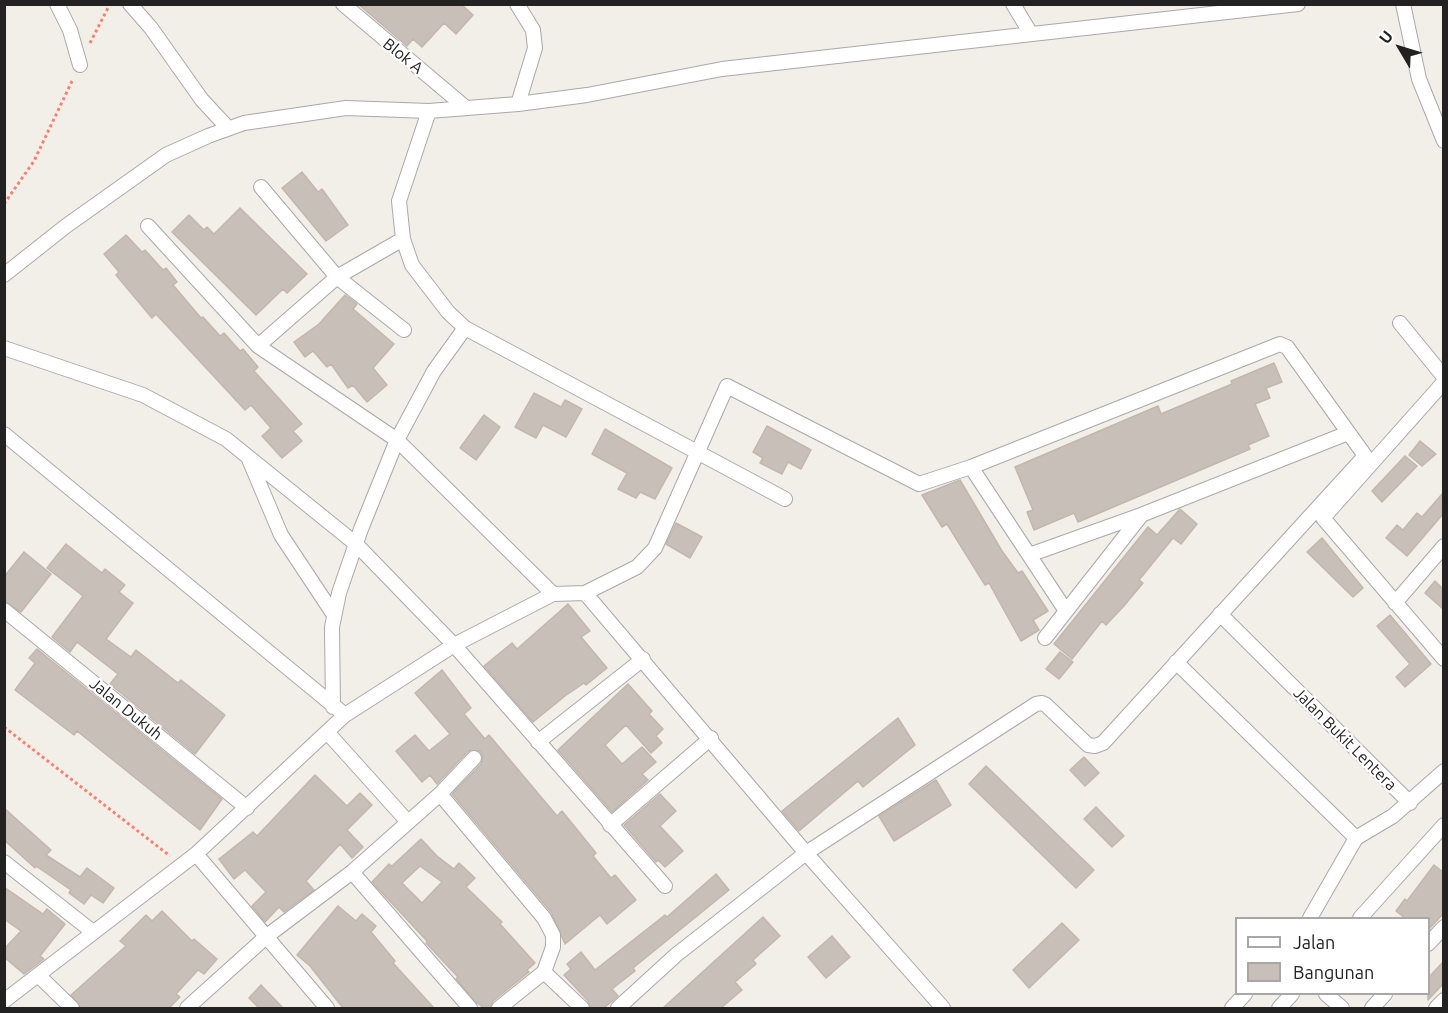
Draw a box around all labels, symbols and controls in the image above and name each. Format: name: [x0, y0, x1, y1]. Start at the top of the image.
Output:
north arrow: [1370, 18, 1430, 78]
text: U: [1375, 27, 1396, 47]
street label: Blok A: [379, 34, 427, 78]
street label: Jalan Dukuh: [86, 674, 166, 744]
street label: Jalan Bukit Lentera: [1289, 683, 1401, 795]
legend: [1235, 917, 1430, 995]
text: Jalan: [1293, 932, 1335, 952]
text: Bangunan: [1293, 962, 1374, 982]

